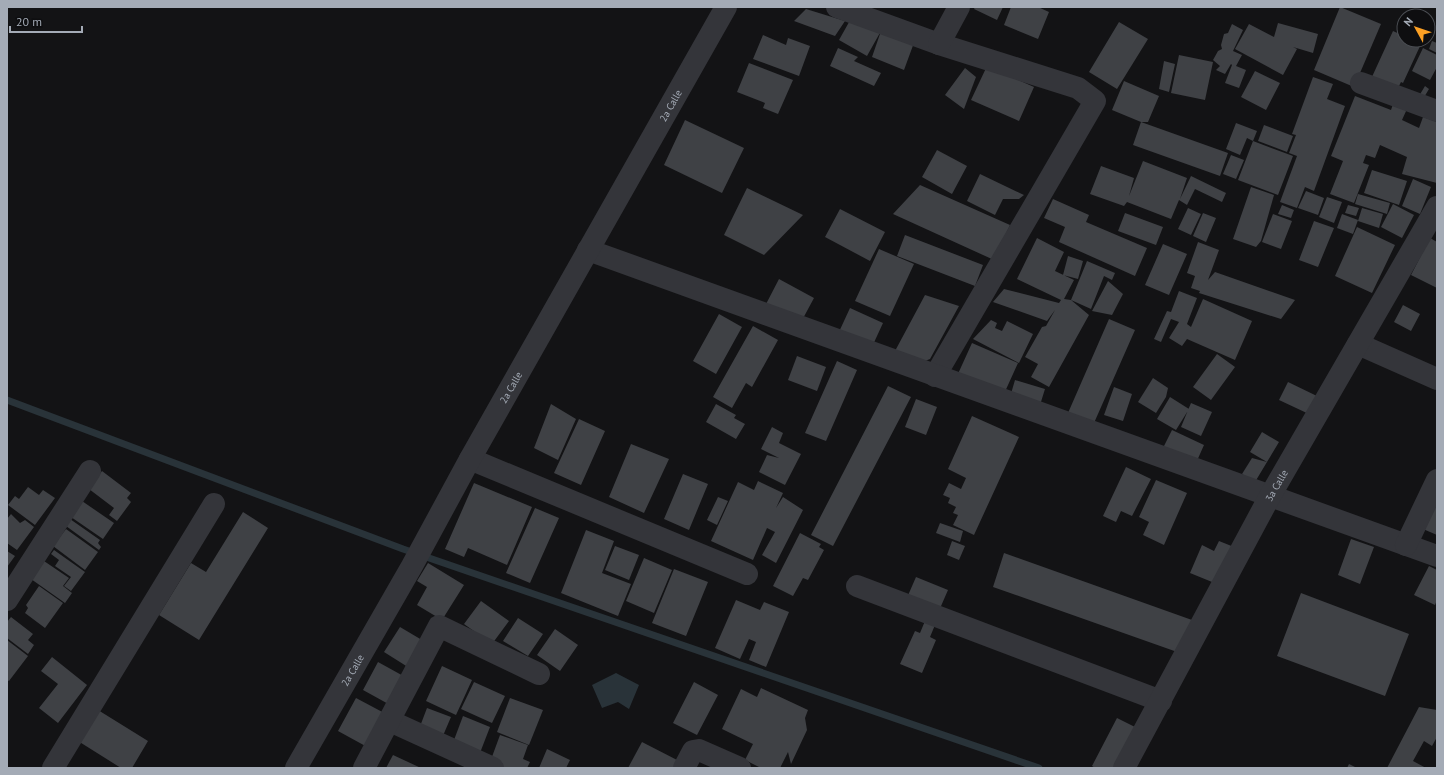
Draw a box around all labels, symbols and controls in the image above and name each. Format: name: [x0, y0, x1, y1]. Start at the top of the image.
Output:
scale bar: [10, 8, 82, 34]
north arrow: [1396, 8, 1436, 48]
text: 20 m: [16, 14, 42, 29]
text: N: [1401, 14, 1416, 29]
street label: 2a Calle: [657, 87, 685, 124]
street label: 2a Calle: [497, 369, 525, 406]
street label: 3a Calle: [1262, 467, 1291, 504]
street label: 2a Calle: [338, 652, 367, 688]

